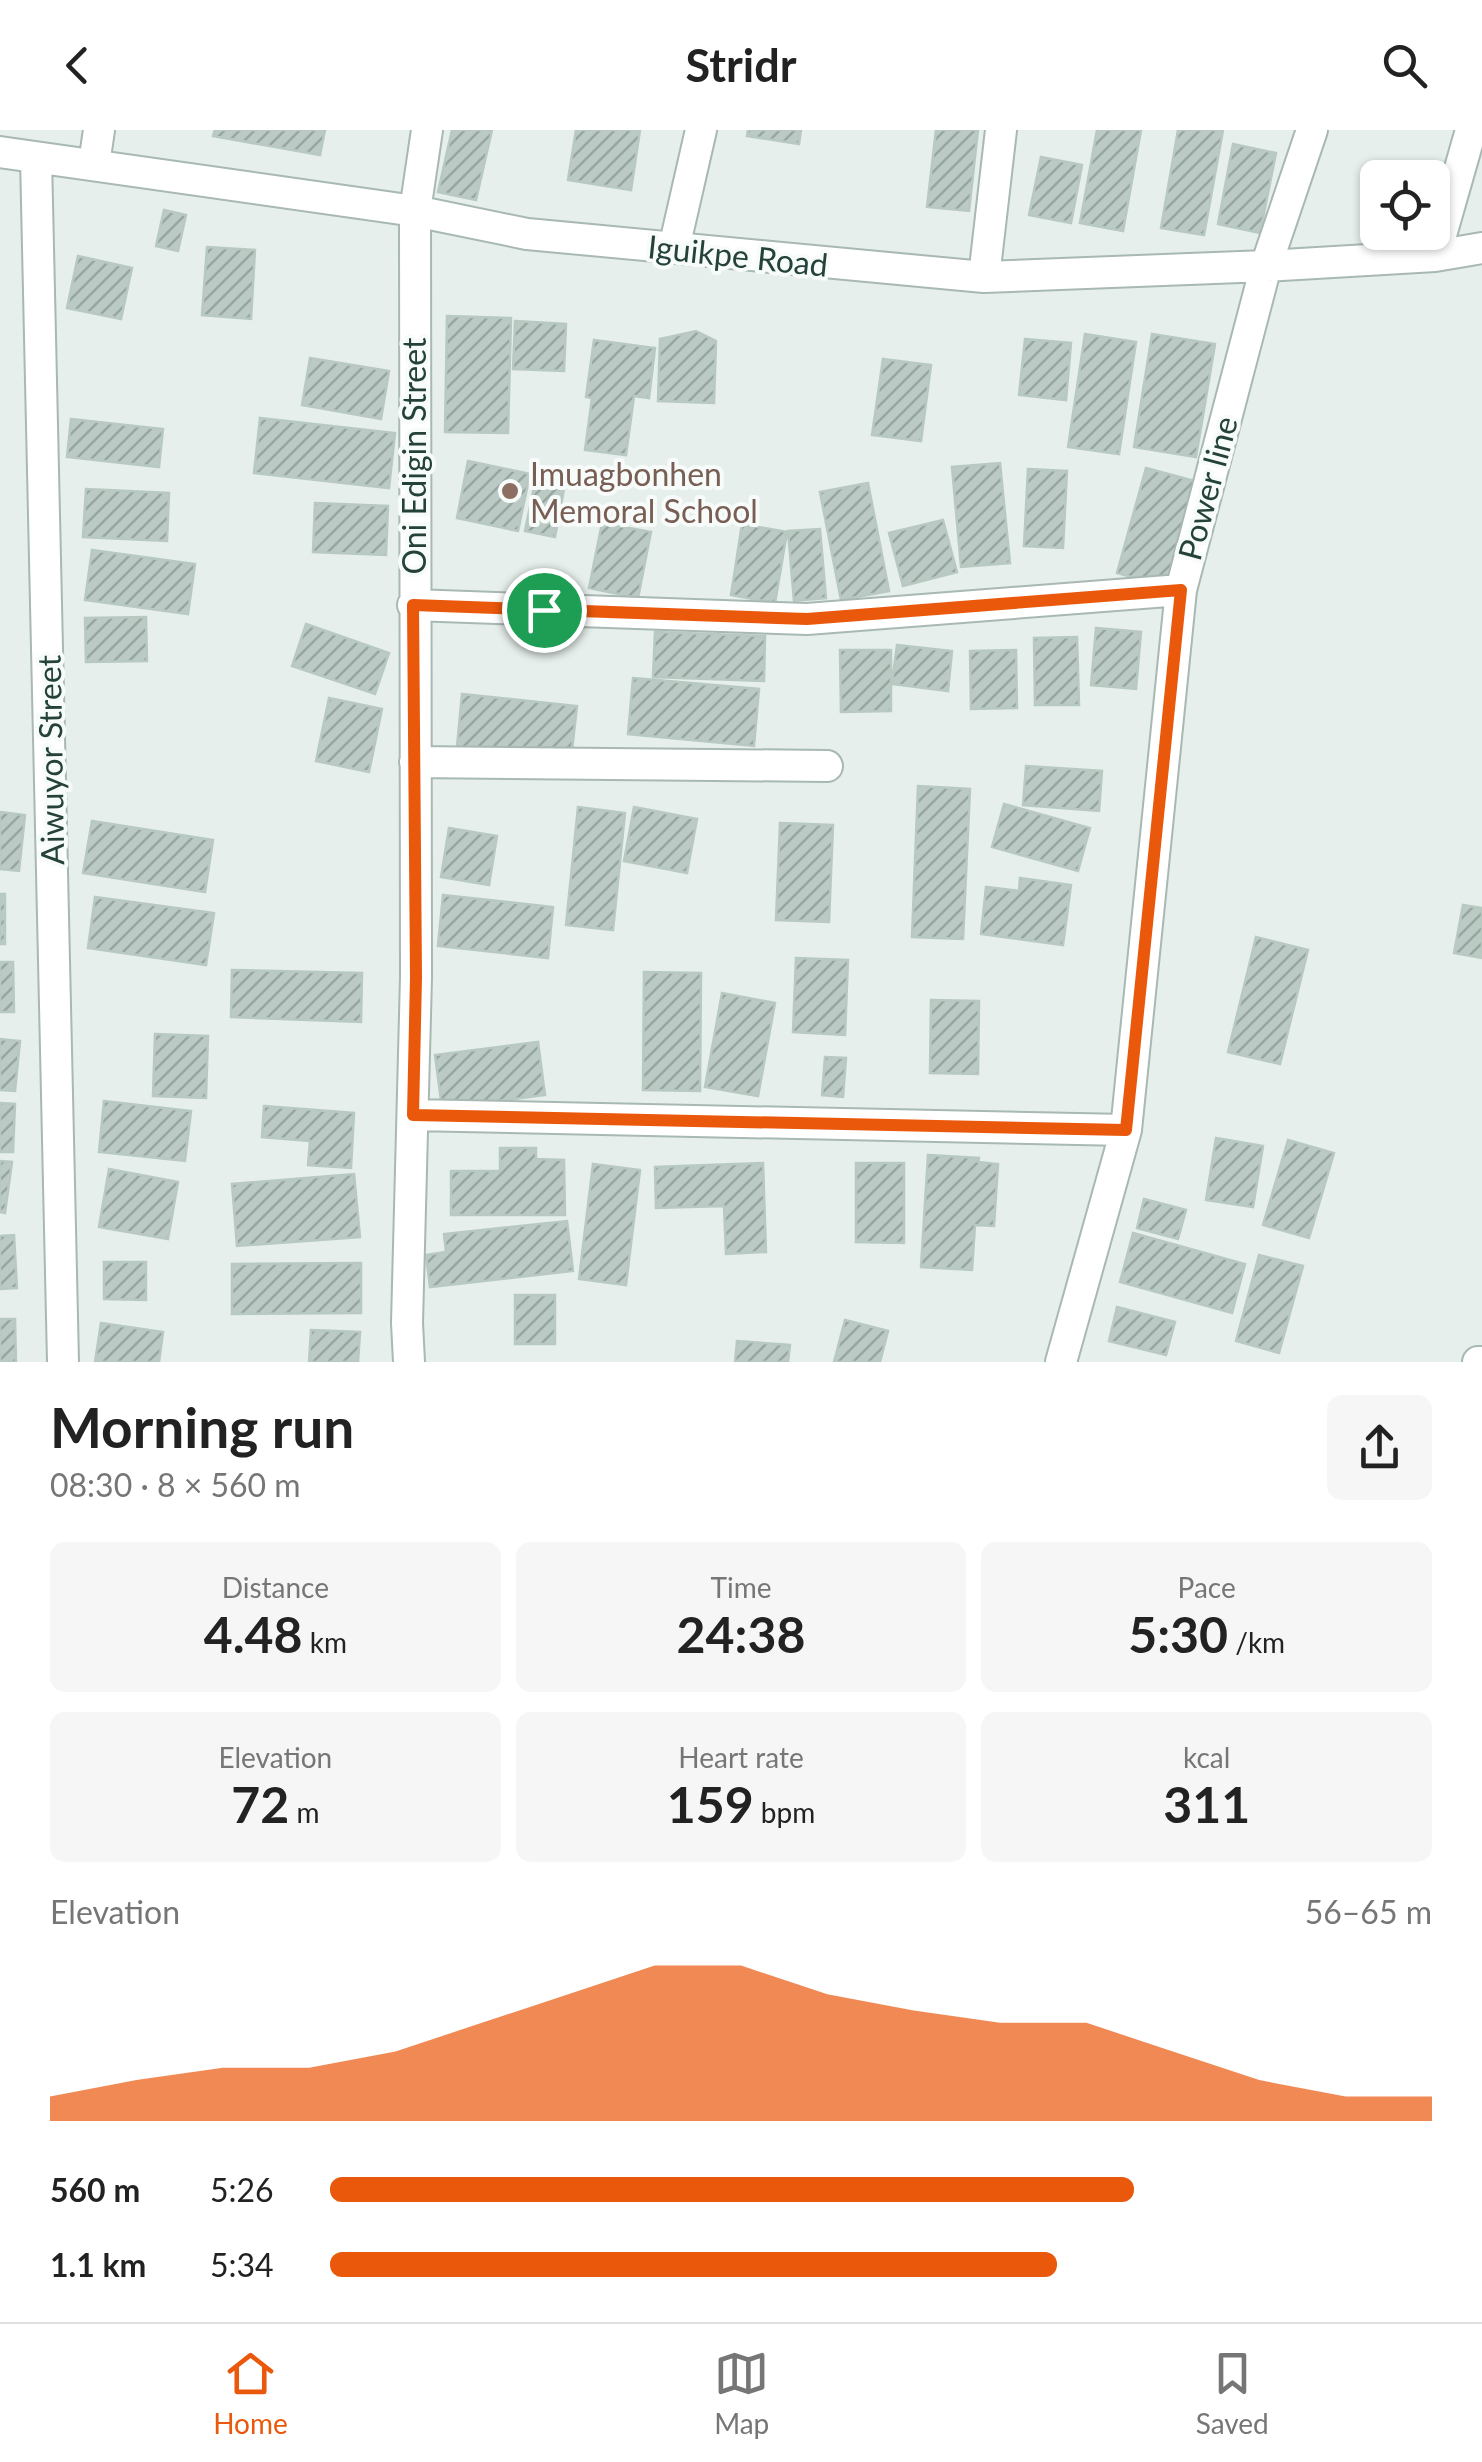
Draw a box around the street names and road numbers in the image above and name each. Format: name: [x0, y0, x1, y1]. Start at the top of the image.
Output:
street label: Iguikpe Road: [646, 226, 830, 284]
street label: Oni Edigin Street: [394, 337, 433, 575]
street label: Power line: [1169, 412, 1245, 564]
street label: Aiwuyor Street: [29, 654, 71, 865]

